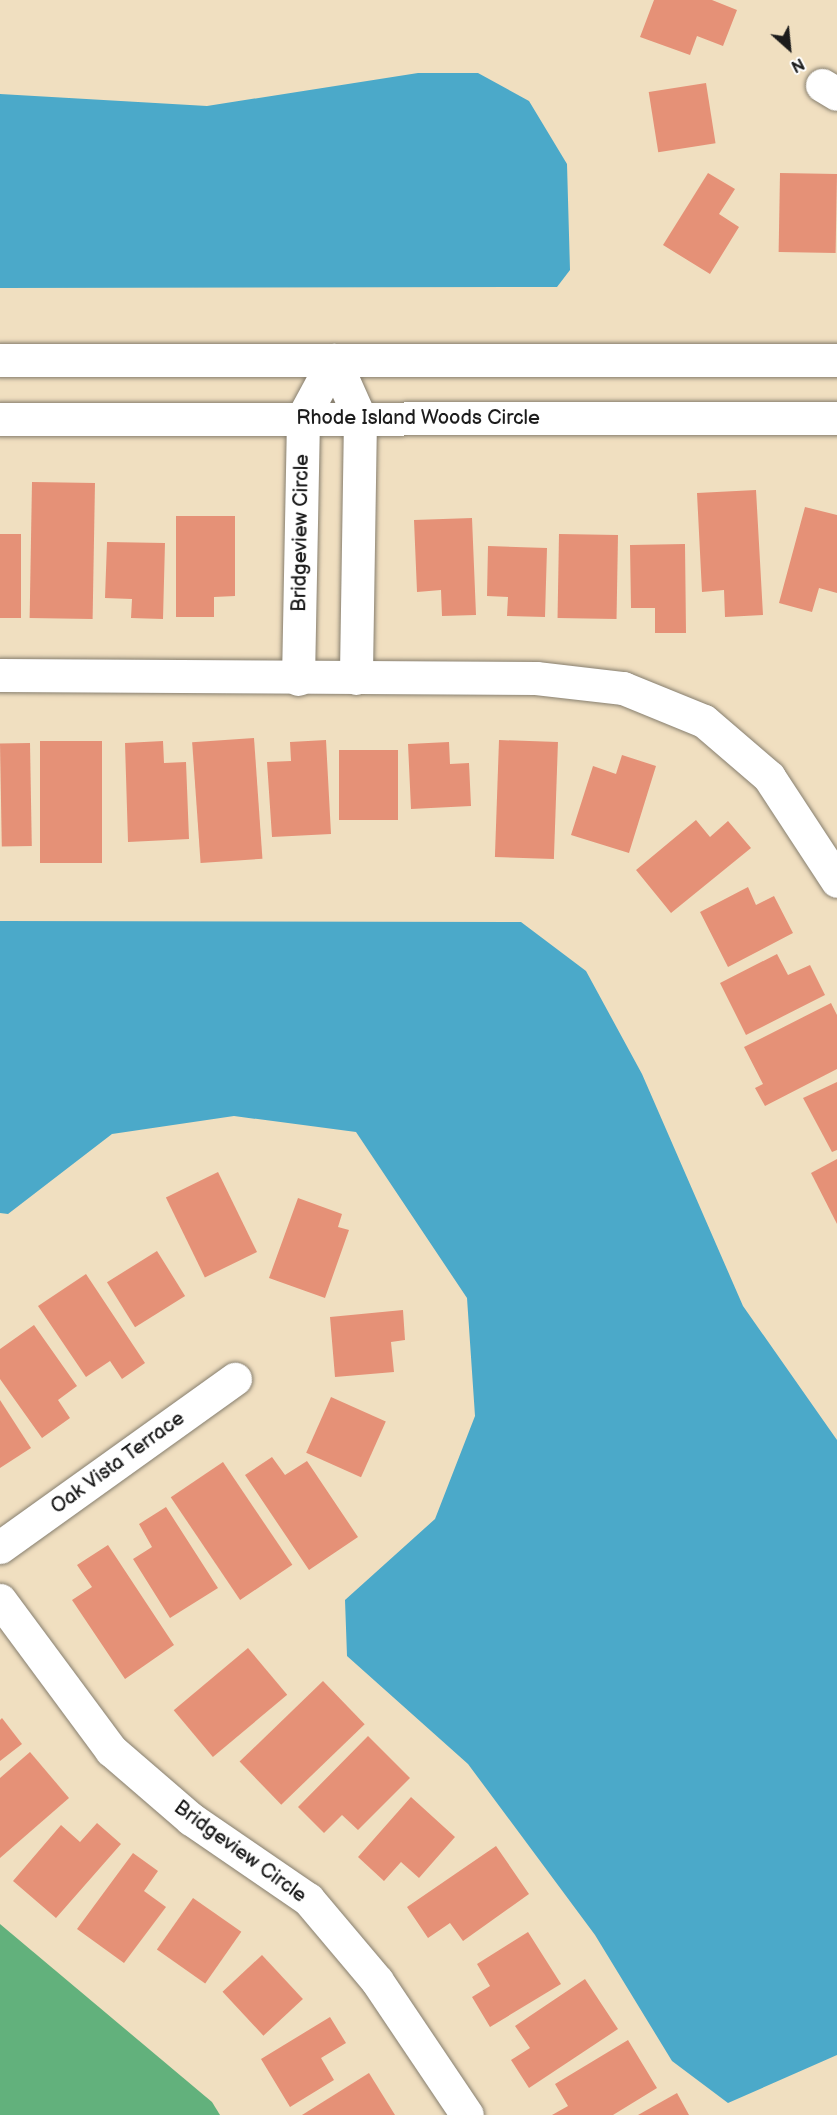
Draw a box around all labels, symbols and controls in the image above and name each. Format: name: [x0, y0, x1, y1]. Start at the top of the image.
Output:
north arrow: [759, 18, 819, 78]
text: N: [788, 53, 807, 76]
street label: Rhode Island Woods Circle: [296, 406, 540, 430]
street label: Bridgeview Circle: [288, 454, 314, 612]
street label: Oak Vista Terrace: [46, 1406, 190, 1520]
street label: Bridgeview Circle: [169, 1796, 311, 1908]

